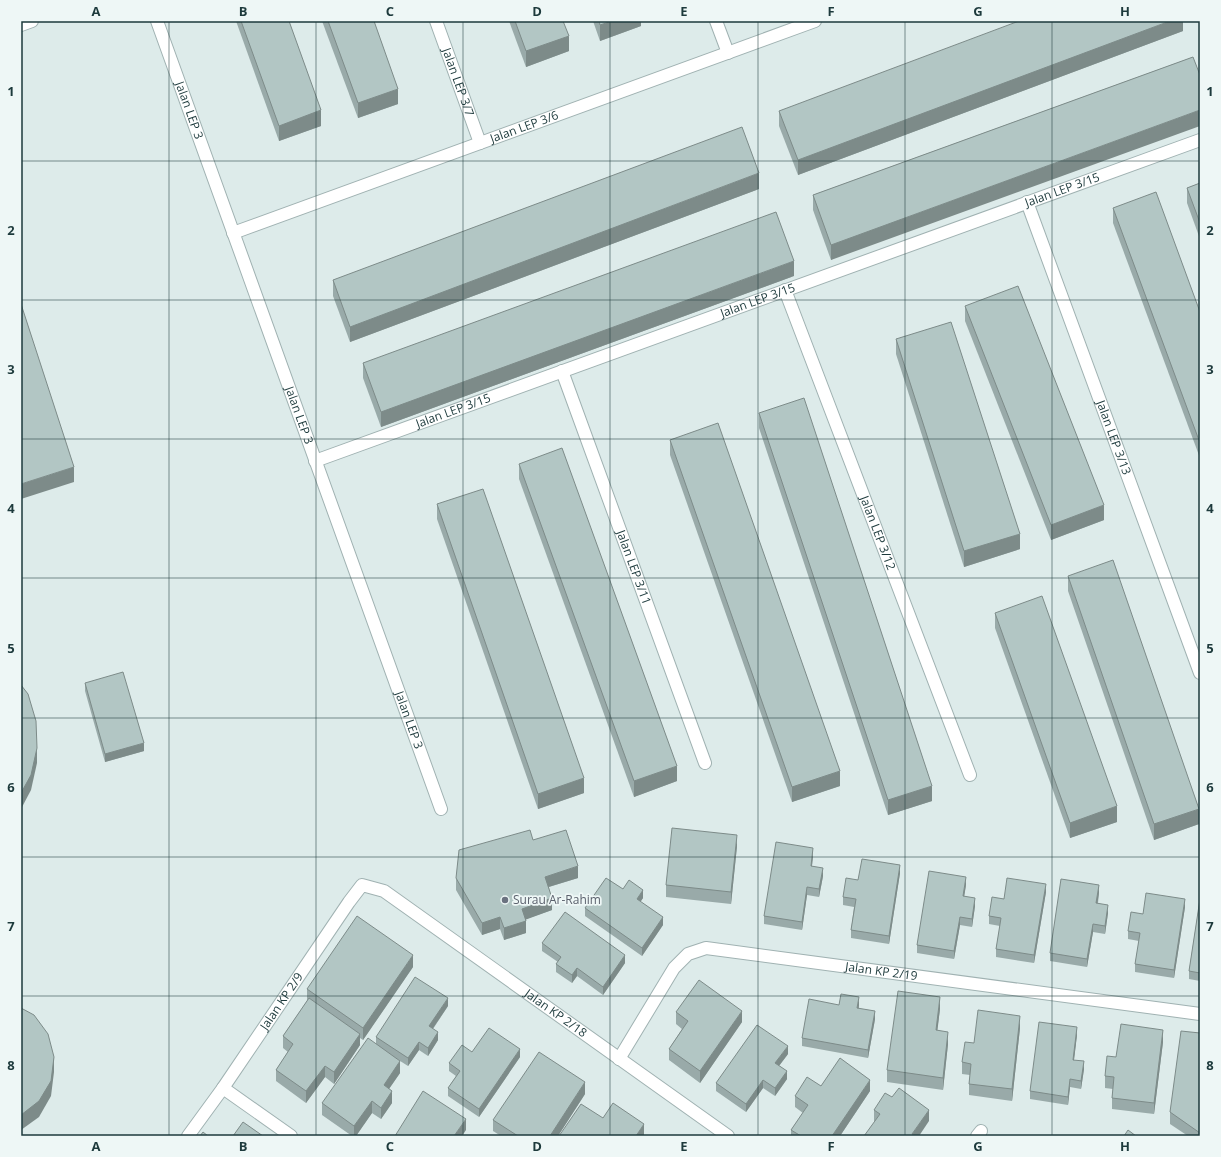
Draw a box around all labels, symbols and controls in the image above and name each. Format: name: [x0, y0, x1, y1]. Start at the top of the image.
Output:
text: A: [92, 2, 101, 20]
text: B: [239, 2, 248, 20]
text: C: [386, 2, 394, 20]
text: D: [532, 2, 542, 20]
text: E: [680, 2, 688, 20]
text: F: [827, 2, 835, 20]
text: G: [973, 2, 983, 20]
text: H: [1120, 2, 1130, 20]
street label: Jalan LEP 3/7: [438, 45, 479, 119]
street label: Jalan LEP 3: [171, 78, 208, 142]
text: 1: [7, 82, 15, 100]
text: 1: [1206, 82, 1214, 100]
street label: Jalan LEP 3/6: [487, 106, 561, 147]
street label: Jalan LEP 3/15: [1021, 168, 1102, 211]
text: 2: [7, 221, 15, 239]
text: 2: [1206, 221, 1214, 239]
street label: Jalan LEP 3/15: [717, 279, 797, 322]
text: 3: [7, 360, 15, 378]
text: 3: [1206, 360, 1214, 378]
street label: Jalan LEP 3: [281, 383, 318, 446]
street label: Jalan LEP 3/15: [412, 389, 493, 432]
street label: Jalan LEP 3/13: [1092, 397, 1136, 477]
street label: Jalan LEP 3/12: [856, 492, 900, 573]
text: 4: [7, 499, 15, 517]
text: 4: [1206, 499, 1214, 517]
street label: Jalan LEP 3/11: [612, 526, 656, 607]
text: 5: [7, 639, 15, 657]
text: 5: [1206, 639, 1214, 657]
street label: Jalan LEP 3: [391, 688, 428, 751]
text: 6: [7, 778, 15, 796]
text: 6: [1206, 778, 1214, 796]
place label: Surau Ar-Rahim: [513, 891, 601, 908]
marker: Surau Ar-Rahim: [500, 895, 510, 905]
text: 7: [7, 917, 15, 935]
text: 7: [1206, 917, 1214, 935]
street label: Jalan KP 2/19: [843, 958, 919, 984]
street label: Jalan KP 2/9: [255, 969, 307, 1034]
street label: Jalan KP 2/18: [521, 984, 591, 1041]
text: 8: [7, 1056, 15, 1074]
text: 8: [1206, 1056, 1214, 1074]
text: A: [92, 1137, 101, 1155]
text: B: [239, 1137, 248, 1155]
text: C: [386, 1137, 394, 1155]
text: D: [532, 1137, 542, 1155]
text: E: [680, 1137, 688, 1155]
text: F: [827, 1137, 835, 1155]
text: G: [973, 1137, 983, 1155]
text: H: [1120, 1137, 1130, 1155]

